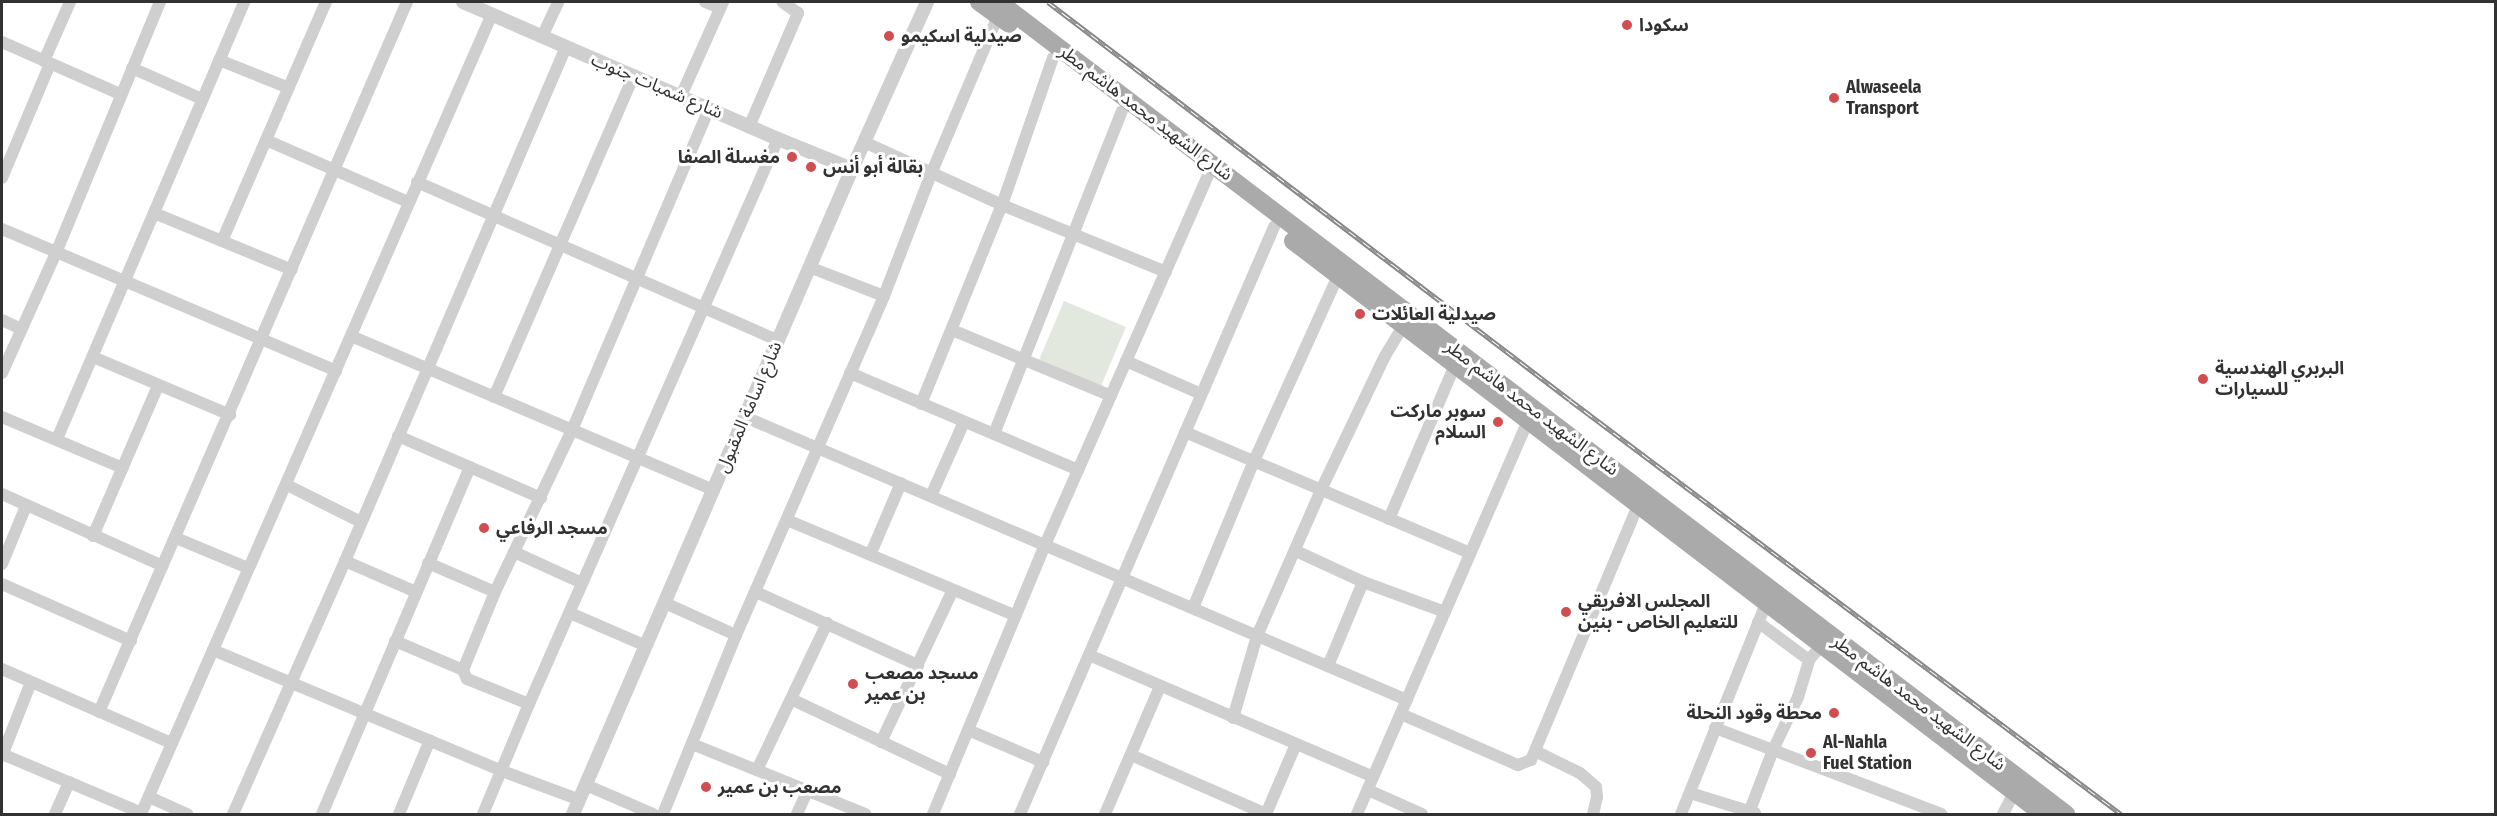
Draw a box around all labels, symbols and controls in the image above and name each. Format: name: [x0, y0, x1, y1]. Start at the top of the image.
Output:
place label: سكودا: [1639, 14, 1689, 36]
marker: سكودا: [1620, 18, 1634, 32]
place label: صيدلية اسكيمو: [901, 25, 1022, 47]
marker: صيدلية اسكيمو: [882, 29, 896, 43]
street label: شارع الشهيد محمد هاشم مطر: [1055, 41, 1237, 185]
street label: شارع شمبات جنوب: [588, 49, 726, 123]
place label: Alwaseela Transport: [1846, 77, 1922, 119]
marker: Alwaseela Transport: [1827, 91, 1841, 105]
place label: مغسلة الصفا: [678, 146, 780, 168]
marker: مغسلة الصفا: [785, 150, 799, 164]
place label: بقالة أبو أنس: [823, 156, 923, 178]
marker: بقالة أبو أنس: [804, 160, 818, 174]
place label: صيدلية العائلات: [1372, 303, 1496, 325]
marker: صيدلية العائلات: [1353, 307, 1367, 321]
street label: شارع الشهيد محمد هاشم مطر: [1441, 336, 1623, 480]
street label: شارع اسامة المقبول: [712, 338, 786, 476]
place label: البربري الهندسية للسيارات: [2215, 358, 2344, 400]
marker: البربري الهندسية للسيارات: [2196, 372, 2210, 386]
place label: سوبر ماركت السلام: [1390, 401, 1486, 444]
marker: سوبر ماركت السلام: [1491, 415, 1505, 429]
place label: مسجد الرفاعي: [496, 517, 608, 539]
marker: مسجد الرفاعي: [477, 521, 491, 535]
place label: المجلس الافريقي للتعليم الخاص - بنين: [1578, 591, 1738, 634]
marker: المجلس الافريقي للتعليم الخاص - بنين: [1559, 605, 1573, 619]
street label: شارع الشهيد محمد هاشم مطر: [1828, 631, 2010, 775]
place label: مسجد مصعب بن عمير: [865, 663, 979, 706]
marker: مسجد مصعب بن عمير: [846, 677, 860, 691]
place label: محطة وقود النحلة: [1687, 702, 1822, 724]
marker: محطة وقود النحلة: [1827, 706, 1841, 720]
place label: Al-Nahla Fuel Station: [1823, 732, 1912, 774]
marker: Al-Nahla Fuel Station: [1804, 746, 1818, 760]
place label: مصعب بن عمير: [718, 776, 841, 798]
marker: مصعب بن عمير: [699, 780, 713, 794]

